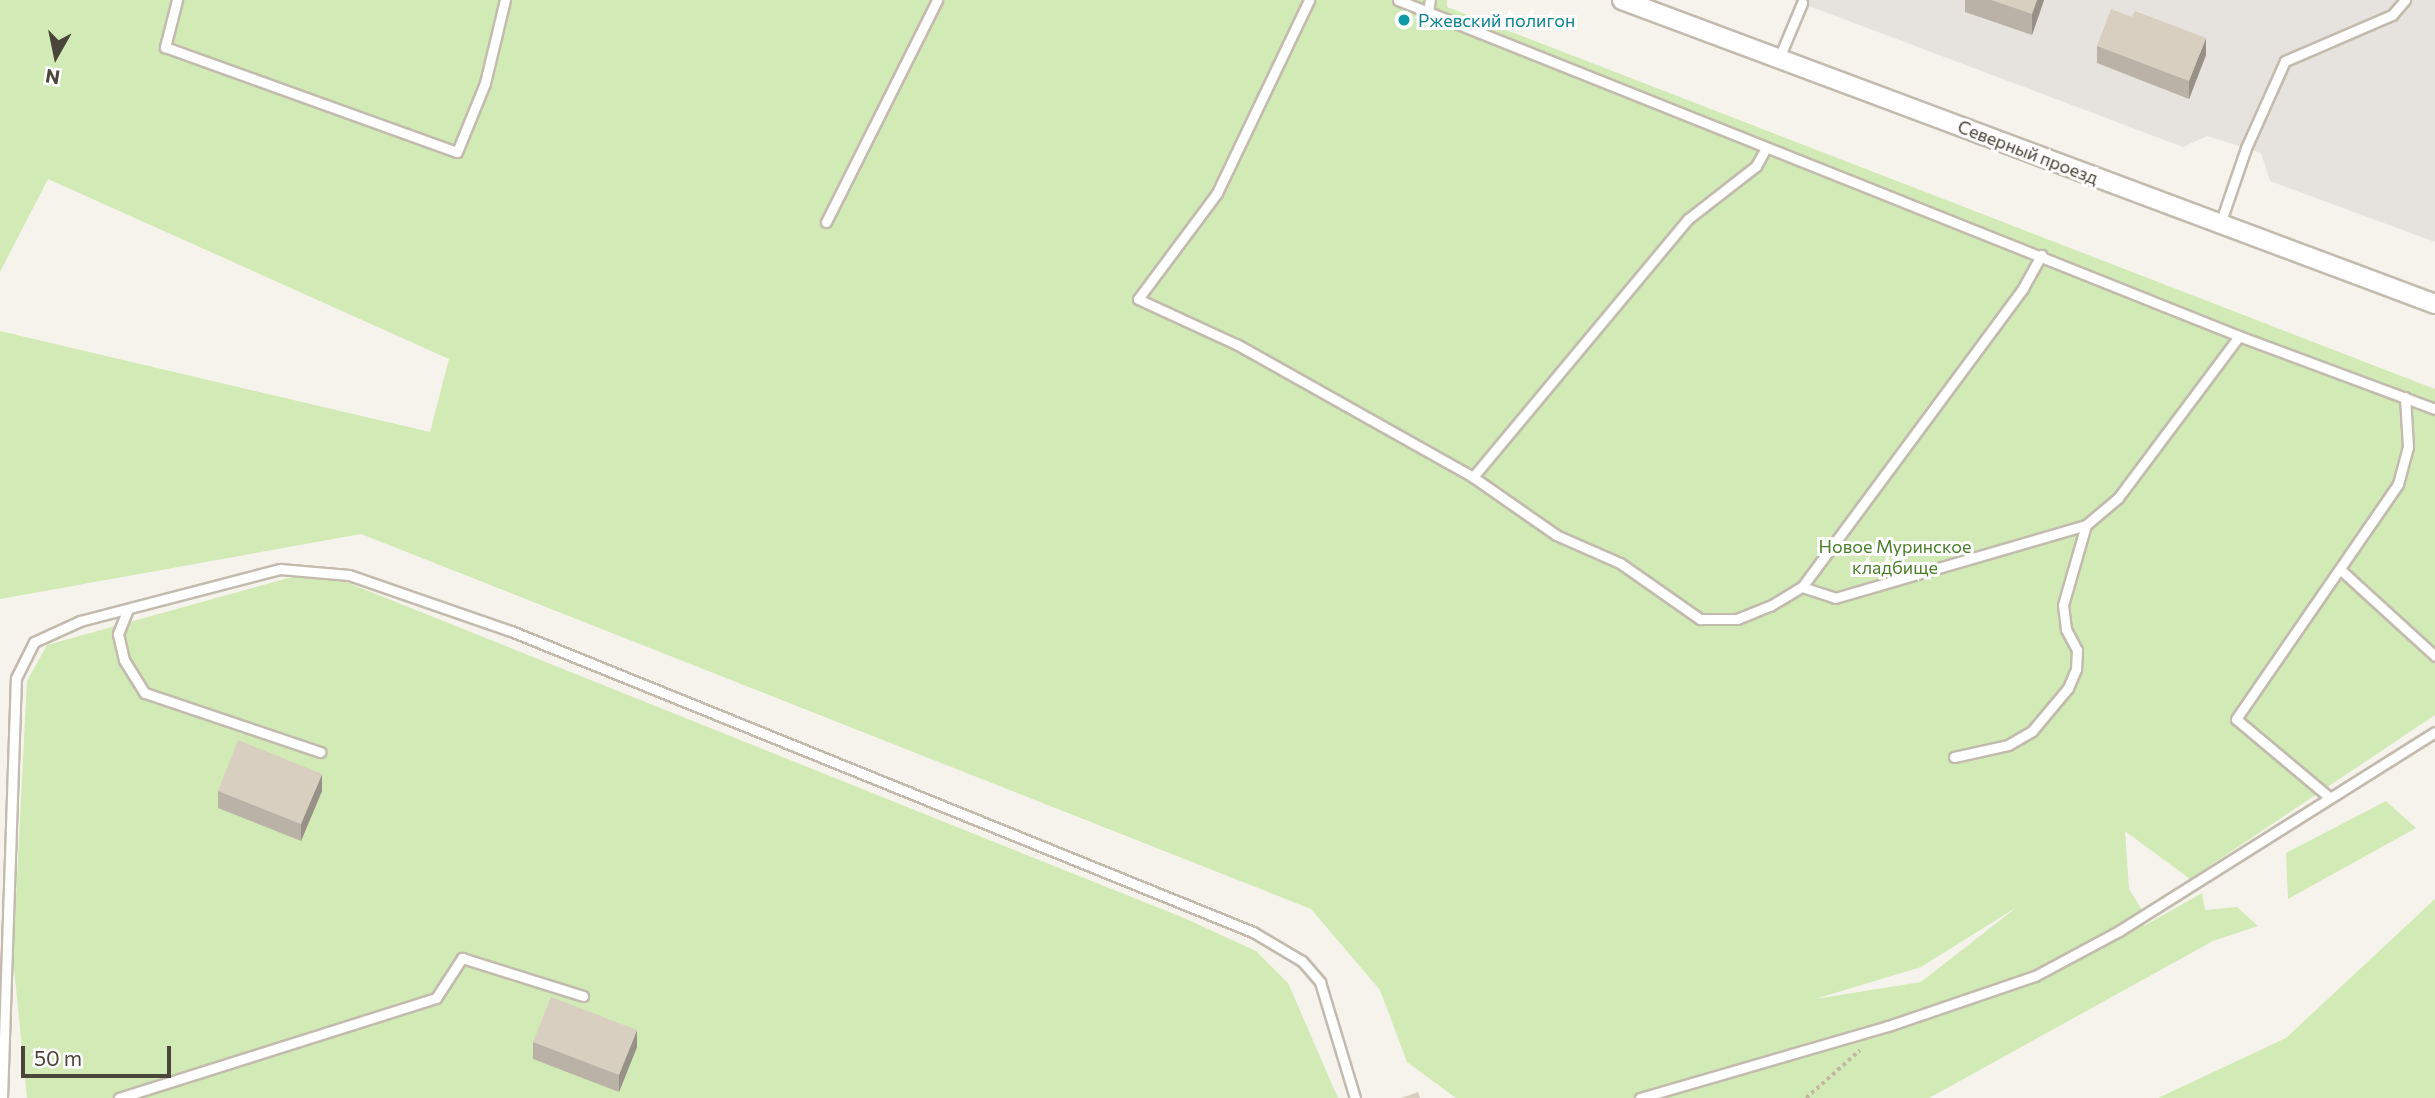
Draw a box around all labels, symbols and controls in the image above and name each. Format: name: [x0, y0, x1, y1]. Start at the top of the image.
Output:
place label: Ржевский полигон: [1418, 9, 1575, 31]
marker: Ржевский полигон: [1396, 12, 1412, 28]
north arrow: [21, 21, 91, 91]
text: N: [44, 65, 61, 90]
street label: Северный проезд: [1955, 115, 2101, 189]
park label: Новое Муринское кладбище: [1819, 536, 1971, 578]
scale bar: [24, 1032, 175, 1076]
text: 50 m: [34, 1045, 82, 1070]

